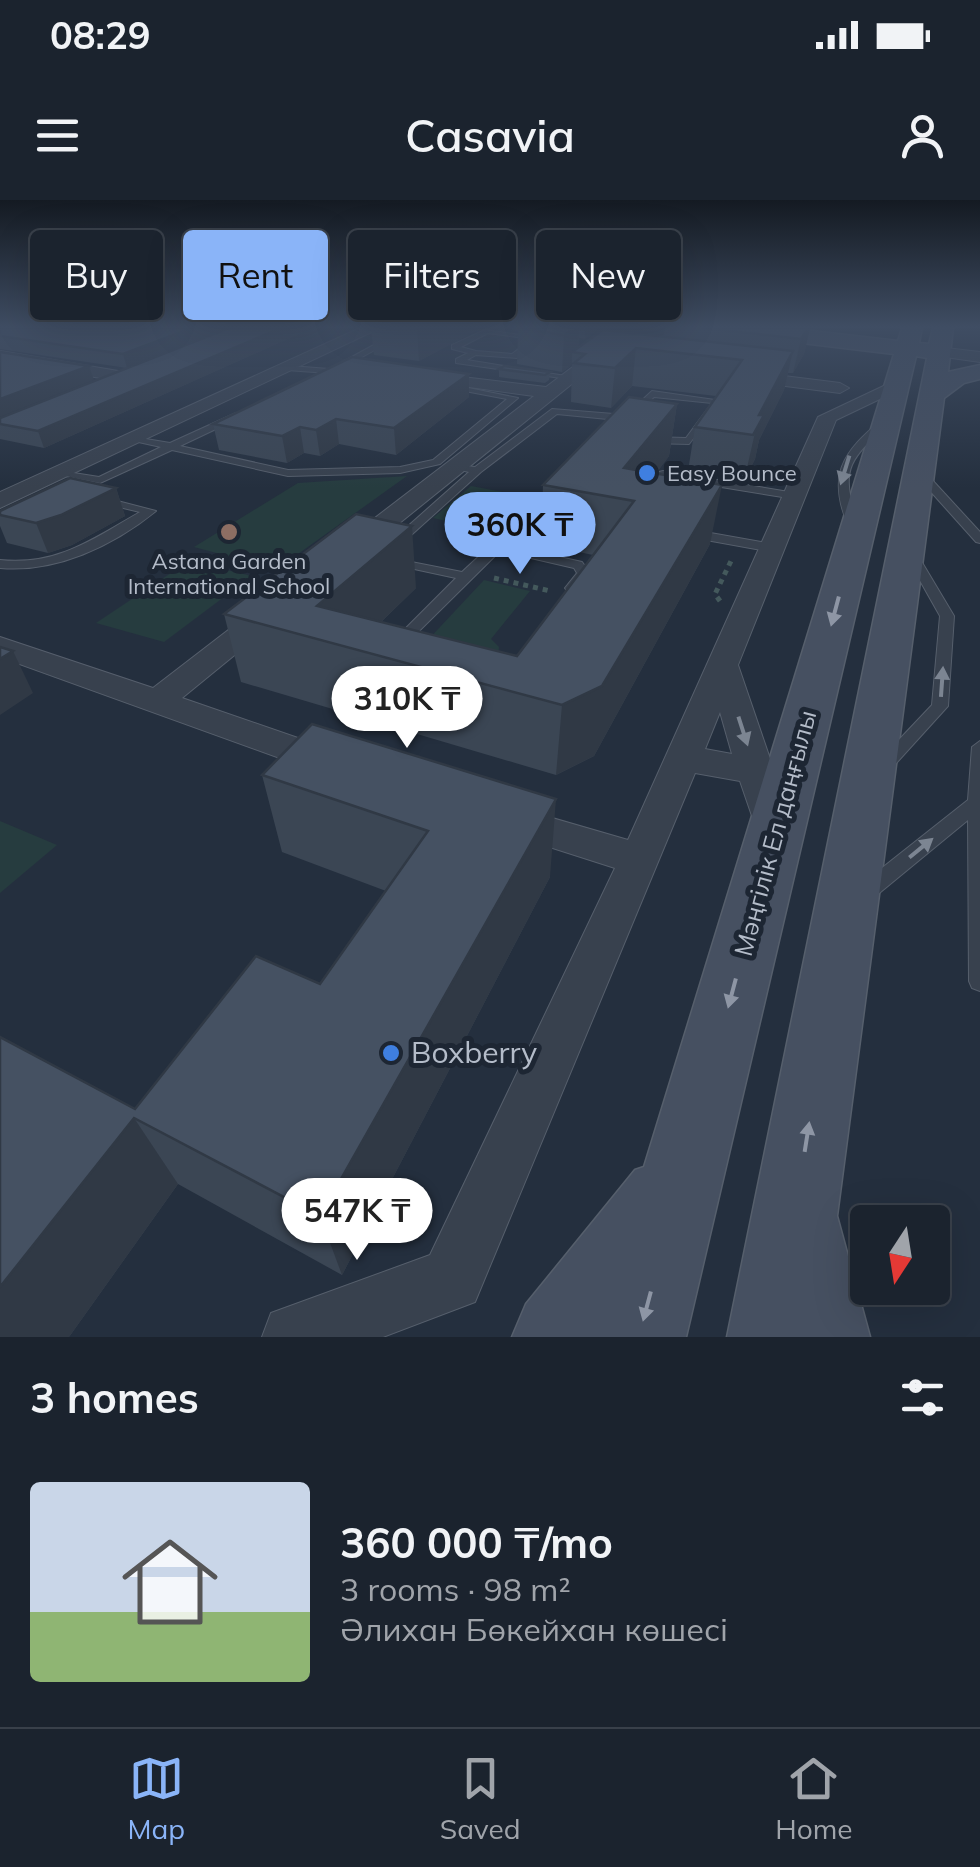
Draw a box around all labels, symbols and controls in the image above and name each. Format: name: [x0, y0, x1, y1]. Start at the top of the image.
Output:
text: 08:29: [50, 11, 151, 59]
text: Casavia: [405, 107, 575, 163]
icon: menu: [30, 108, 85, 163]
icon: person: [895, 108, 950, 163]
chip: Buy: [30, 230, 163, 320]
chip: Rent: [183, 230, 328, 320]
chip: Filters: [348, 230, 516, 320]
chip: New: [536, 230, 681, 320]
one-way arrow: [837, 456, 852, 486]
place label: Easy Bounce: [667, 459, 797, 487]
marker: Easy Bounce: [636, 462, 658, 484]
pin: 360K ₸: [439, 492, 601, 577]
text: 360K ₸: [467, 504, 573, 544]
marker: Astana Garden International School: [218, 521, 240, 543]
place label: Astana Garden International School: [128, 547, 330, 600]
one-way arrow: [827, 596, 843, 627]
one-way arrow: [934, 665, 950, 697]
pin: 310K ₸: [326, 666, 488, 751]
text: 310K ₸: [354, 678, 460, 718]
street label: Мәңгілік Ел даңғылы: [727, 706, 822, 959]
one-way arrow: [736, 716, 751, 746]
one-way arrow: [909, 838, 934, 859]
one-way arrow: [724, 978, 739, 1008]
place label: Boxberry: [411, 1033, 537, 1071]
marker: Boxberry: [380, 1042, 402, 1064]
one-way arrow: [800, 1121, 815, 1153]
pin: 547K ₸: [276, 1178, 438, 1263]
text: 547K ₸: [304, 1190, 410, 1230]
north arrow: [850, 1205, 950, 1305]
map controls: [850, 1205, 950, 1305]
one-way arrow: [639, 1291, 654, 1322]
icon: filters: [895, 1370, 950, 1425]
text: 3 homes: [30, 1371, 199, 1424]
text: 360 000 ₸/mo: [340, 1516, 613, 1569]
icon: home: [110, 1522, 230, 1642]
text: 3 rooms · 98 m²: [340, 1569, 571, 1609]
text: Әлихан Бөкейхан көшесі: [340, 1609, 728, 1649]
tab: Map: [127, 1751, 185, 1846]
tab: Saved: [440, 1751, 521, 1846]
tab: Home: [775, 1751, 853, 1846]

